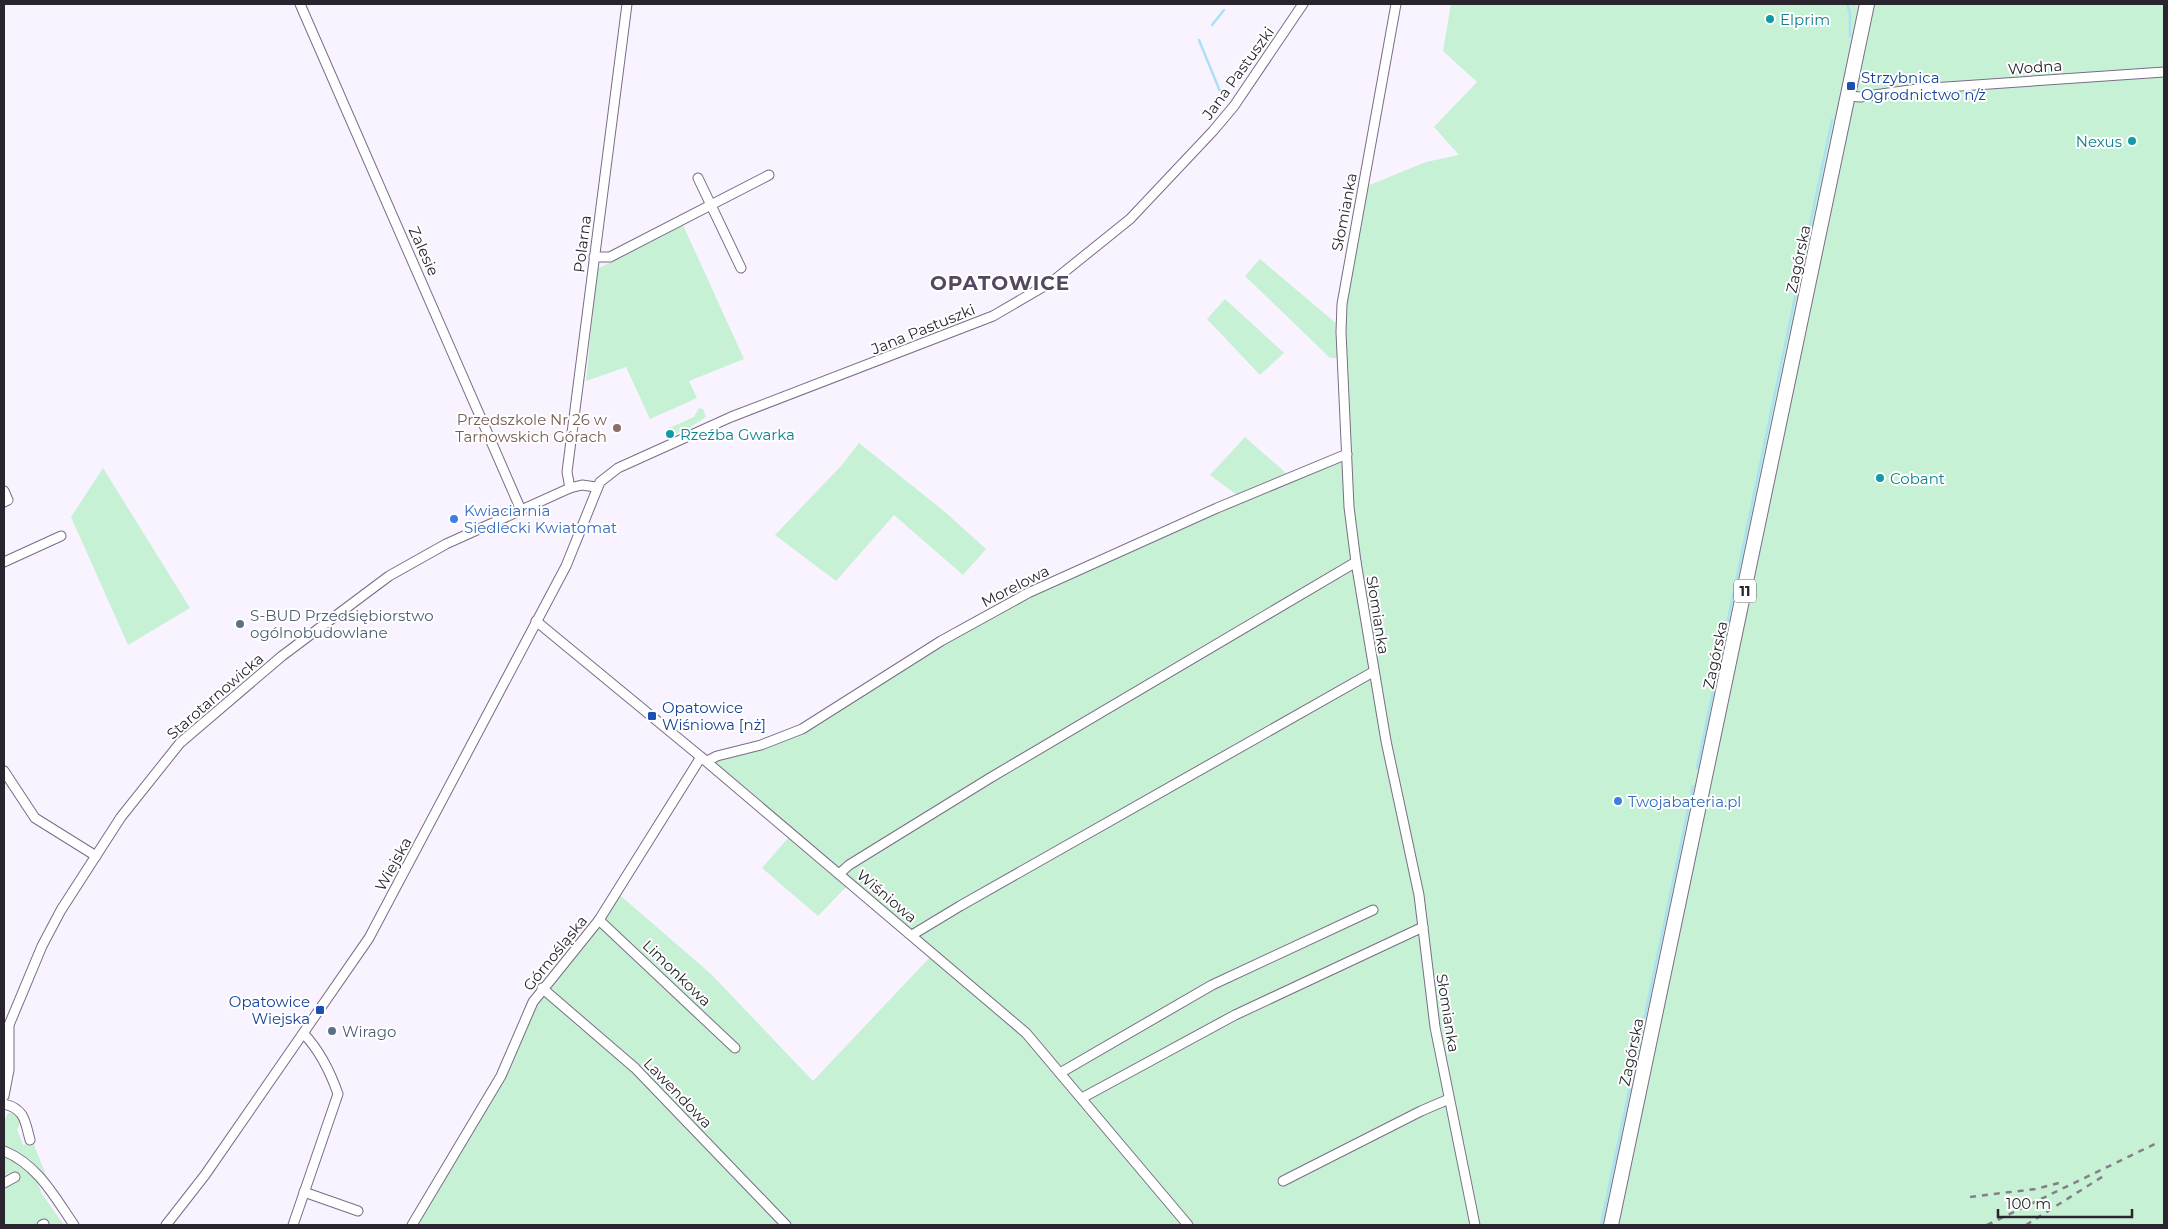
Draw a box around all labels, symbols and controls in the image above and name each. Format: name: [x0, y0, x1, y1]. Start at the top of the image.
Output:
place label: Elprim: [1780, 10, 1830, 29]
marker: Elprim: [1764, 13, 1776, 25]
street label: Jana Pastuszki: [1197, 23, 1278, 124]
street label: Wodna: [2007, 56, 2063, 78]
place label: Strzybnica Ogrodnictwo n/ż: [1861, 68, 1986, 104]
marker: Strzybnica Ogrodnictwo n/ż: [1845, 80, 1857, 92]
place label: Nexus: [2076, 132, 2122, 151]
marker: Nexus: [2126, 135, 2138, 147]
street label: Słomianka: [1327, 171, 1361, 253]
street label: Polarna: [569, 214, 595, 274]
street label: Zalesie: [405, 223, 443, 279]
street label: Zagórska: [1782, 223, 1814, 295]
district label: OPATOWICE: [930, 271, 1070, 295]
street label: Jana Pastuszki: [867, 300, 978, 359]
place label: Przedszkole Nr 26 w Tarnowskich Górach: [455, 410, 608, 446]
marker: Przedszkole Nr 26 w Tarnowskich Górach: [611, 422, 623, 434]
place label: Rzeźba Gwarka: [680, 425, 795, 444]
marker: Rzeźba Gwarka: [664, 428, 676, 440]
place label: Cobant: [1890, 469, 1945, 488]
marker: Cobant: [1874, 472, 1886, 484]
place label: Kwiaciarnia Siedlecki Kwiatomat: [464, 501, 617, 537]
marker: Kwiaciarnia Siedlecki Kwiatomat: [448, 513, 460, 525]
street label: Morelowa: [978, 561, 1052, 611]
street label: Słomianka: [1362, 574, 1394, 656]
road number: 11: [1734, 580, 1756, 602]
place label: S-BUD Przedsiębiorstwo ogólnobudowlane: [250, 606, 434, 642]
marker: S-BUD Przedsiębiorstwo ogólnobudowlane: [234, 618, 246, 630]
street label: Zagórska: [1699, 619, 1731, 691]
street label: Starotarnowicka: [163, 649, 267, 743]
place label: Opatowice Wiśniowa [nż]: [662, 698, 766, 734]
marker: Opatowice Wiśniowa [nż]: [646, 710, 658, 722]
place label: Twojabateria.pl: [1628, 792, 1741, 811]
marker: Twojabateria.pl: [1612, 795, 1624, 807]
street label: Wiejska: [371, 834, 415, 894]
street label: Wiśniowa: [853, 865, 921, 927]
street label: Górnośląska: [519, 911, 591, 995]
street label: Limonkowa: [639, 936, 715, 1010]
street label: Słomianka: [1432, 972, 1464, 1054]
place label: Opatowice Wiejska: [229, 992, 310, 1028]
marker: Opatowice Wiejska: [314, 1004, 326, 1016]
street label: Zagórska: [1615, 1016, 1647, 1088]
place label: Wirago: [342, 1022, 396, 1041]
marker: Wirago: [326, 1025, 338, 1037]
street label: Lawendowa: [640, 1054, 716, 1132]
scale bar: [1998, 1186, 2132, 1218]
text: 100 m: [2006, 1194, 2051, 1213]

